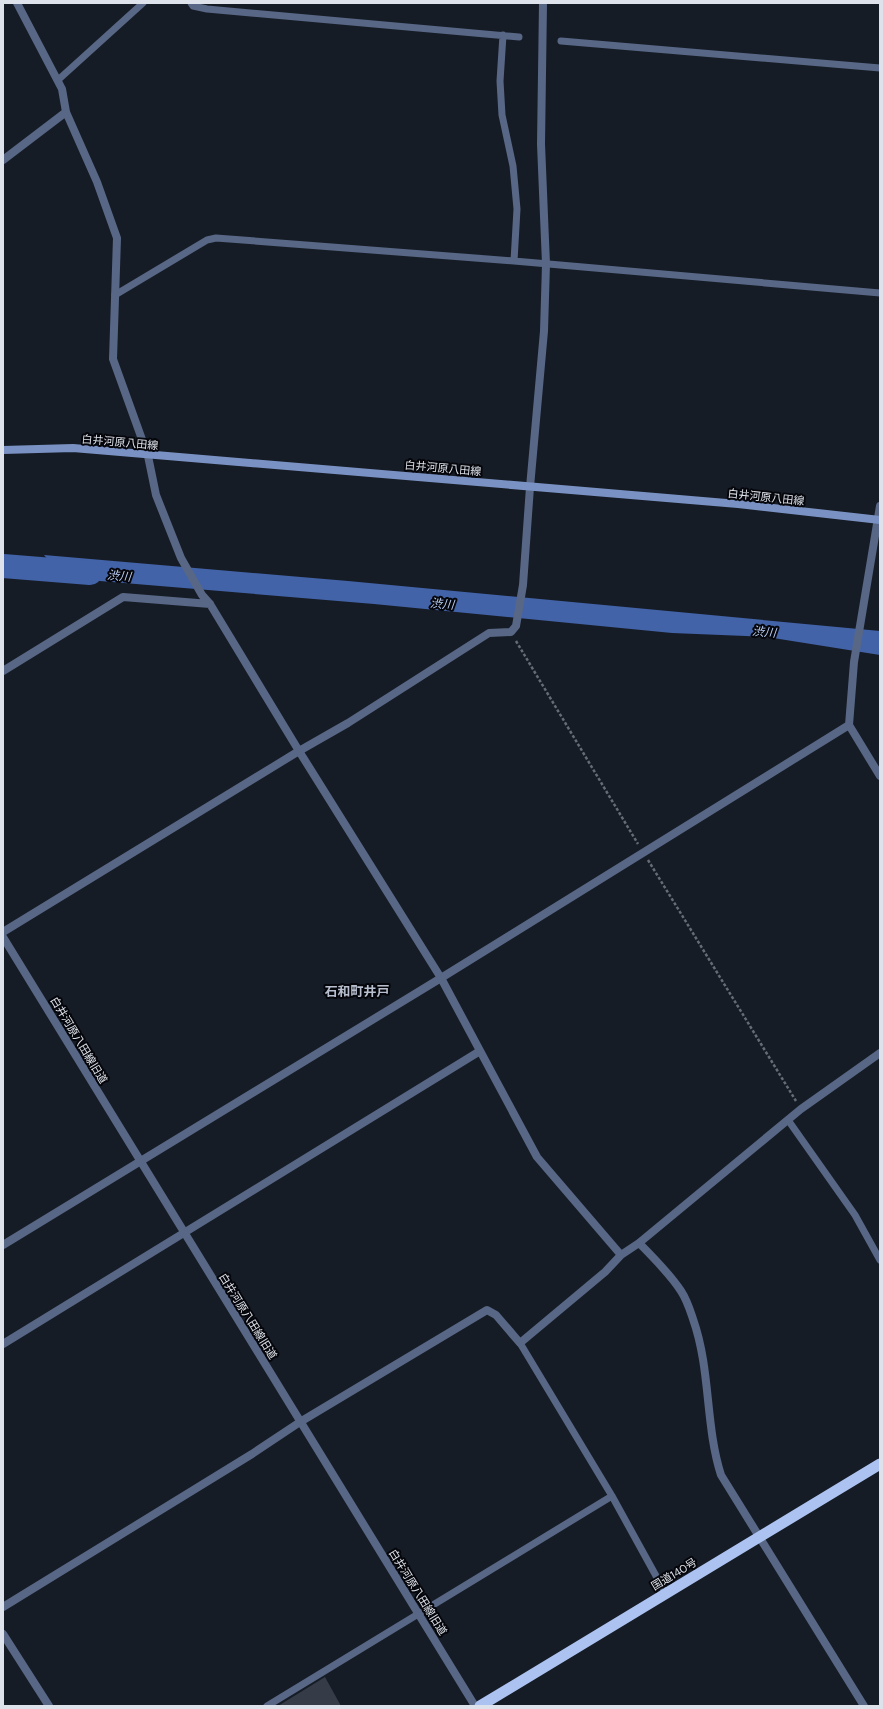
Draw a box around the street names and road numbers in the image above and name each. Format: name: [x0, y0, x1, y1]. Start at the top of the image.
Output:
street label: 白井河原八田線: [81, 432, 159, 452]
street label: 白井河原八田線: [404, 458, 482, 478]
street label: 白井河原八田線: [727, 486, 805, 508]
street label: 白井河原八田線旧道: [48, 994, 110, 1086]
street label: 白井河原八田線旧道: [216, 1270, 280, 1362]
street label: 白井河原八田線旧道: [386, 1546, 450, 1638]
street label: 国道140号: [649, 1555, 699, 1593]

